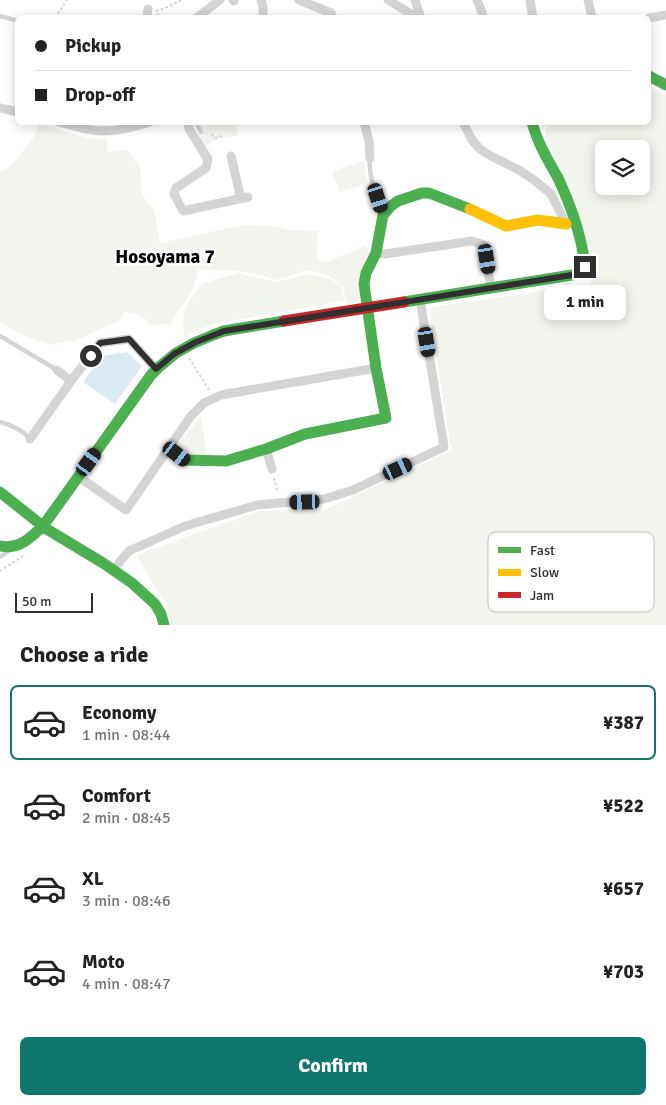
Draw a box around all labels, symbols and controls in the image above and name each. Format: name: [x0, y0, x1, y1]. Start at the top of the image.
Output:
text: Pickup: [65, 34, 121, 58]
text: Drop-off: [65, 83, 135, 107]
map controls: [595, 140, 650, 195]
button: layers: [595, 140, 650, 195]
car: [366, 181, 389, 215]
car: [477, 243, 496, 275]
district label: Hosoyama 7: [115, 245, 215, 269]
route end: [574, 256, 596, 278]
callout: 1 min: [544, 284, 626, 320]
text: 1 min: [566, 292, 604, 312]
car: [417, 326, 436, 358]
route start: [80, 345, 102, 367]
car: [160, 439, 193, 469]
car: [74, 445, 103, 479]
car: [381, 456, 414, 482]
car: [289, 494, 320, 510]
legend: [488, 532, 654, 612]
text: Fast: [530, 542, 555, 559]
text: Slow: [530, 564, 559, 581]
text: Jam: [530, 587, 554, 604]
scale bar: [15, 590, 92, 613]
text: 50 m: [22, 593, 51, 610]
text: Choose a ride: [20, 641, 148, 668]
icon: car: [22, 700, 67, 745]
text: Economy: [82, 701, 156, 725]
text: ¥387: [603, 711, 644, 735]
text: 1 min · 08:44: [82, 725, 171, 745]
icon: car: [22, 783, 67, 828]
text: Comfort: [82, 784, 151, 808]
text: ¥522: [603, 794, 644, 818]
text: 2 min · 08:45: [82, 808, 171, 828]
icon: car: [22, 866, 67, 911]
text: XL: [82, 867, 104, 891]
text: ¥657: [603, 877, 644, 901]
text: 3 min · 08:46: [82, 891, 171, 911]
icon: car: [22, 949, 67, 994]
text: Moto: [82, 950, 125, 974]
text: ¥703: [603, 960, 644, 984]
text: 4 min · 08:47: [82, 974, 171, 994]
button: Confirm: [20, 1037, 646, 1095]

